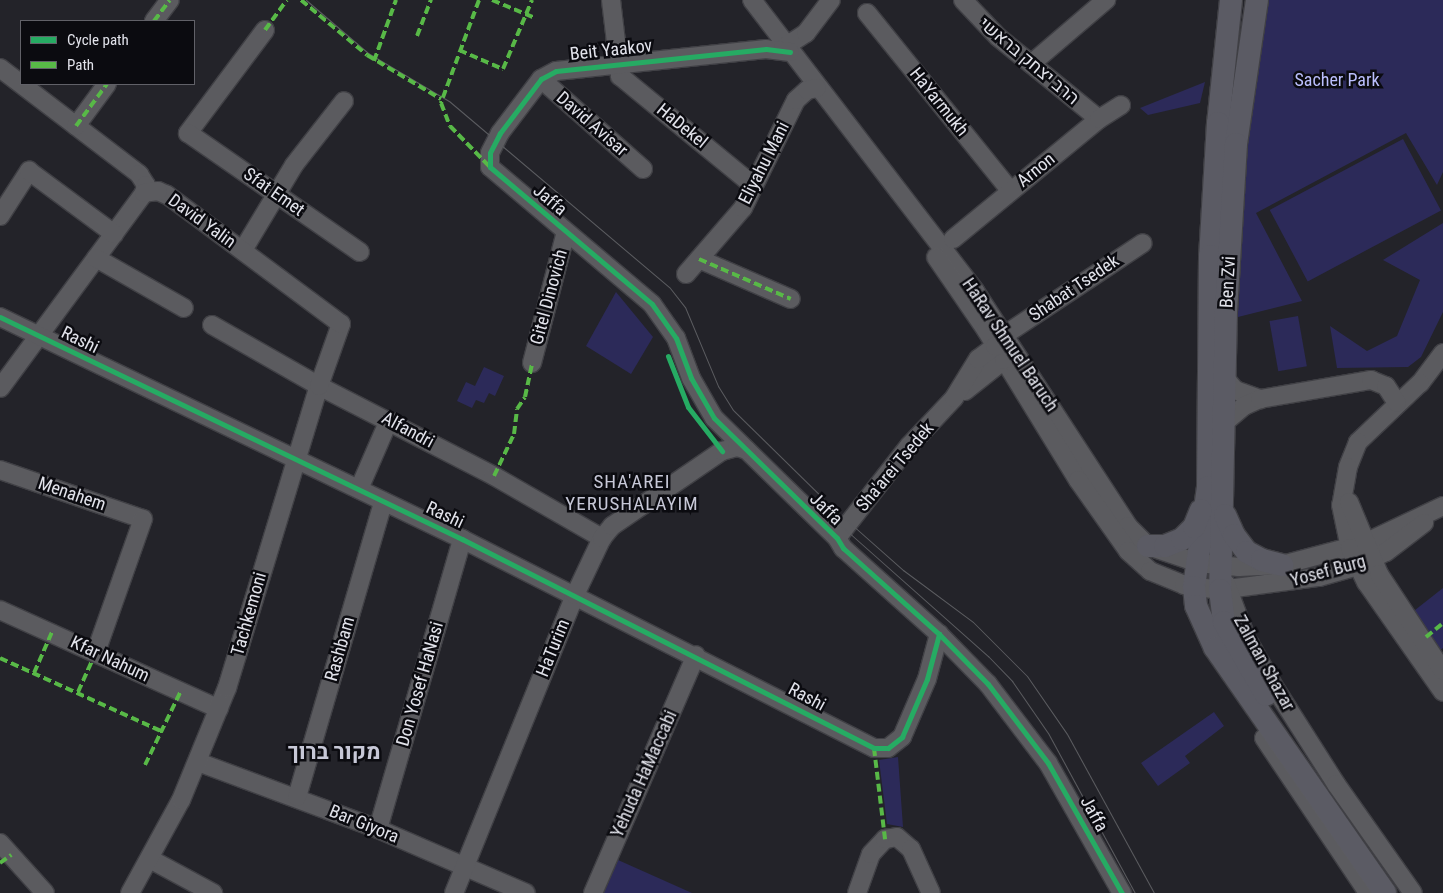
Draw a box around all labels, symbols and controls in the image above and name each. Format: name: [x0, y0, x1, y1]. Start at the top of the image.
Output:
street label: הרב יצחק בראשי: [975, 13, 1083, 109]
legend: [20, 20, 195, 85]
text: Cycle path: [67, 31, 129, 49]
street label: Beit Yaakov: [569, 35, 653, 65]
text: Path: [67, 56, 94, 74]
street label: HaYarmukh: [905, 63, 973, 141]
park label: Sacher Park: [1294, 69, 1380, 91]
street label: David Avisar: [552, 87, 632, 161]
street label: HaDekel: [652, 99, 712, 153]
street label: Eliyahu Mani: [734, 118, 794, 208]
street label: Arnon: [1013, 148, 1059, 192]
street label: Sfat Emet: [239, 163, 309, 221]
street label: Jaffa: [529, 180, 571, 220]
street label: David Yalin: [164, 189, 240, 253]
street label: Gitel Dinovich: [526, 247, 572, 347]
street label: Shabat Tsedek: [1025, 250, 1123, 326]
street label: Ben Zvi: [1216, 255, 1240, 309]
street label: HaRav Shmuel Baruch: [957, 274, 1063, 416]
street label: Rashi: [58, 322, 102, 358]
street label: Alfandri: [378, 407, 438, 453]
street label: Sha'arei Tsedek: [851, 418, 939, 516]
district label: SHA'AREI YERUSHALAYIM: [564, 471, 700, 515]
street label: Menahem: [35, 472, 109, 516]
street label: Jaffa: [805, 488, 847, 530]
street label: Rashi: [423, 497, 467, 533]
street label: Yosef Burg: [1288, 551, 1368, 591]
street label: Tachkemoni: [227, 570, 271, 658]
street label: Zalman Shazar: [1229, 611, 1299, 715]
street label: Rashbam: [321, 614, 359, 684]
street label: HaTurim: [532, 616, 574, 680]
street label: Don Yosef HaNasi: [392, 619, 448, 749]
street label: Kfar Nahum: [67, 631, 153, 687]
street label: Rashi: [785, 678, 829, 716]
street label: Yehuda HaMaccabi: [606, 707, 682, 841]
district label: מקור ברוך: [287, 739, 381, 765]
street label: Jaffa: [1076, 792, 1112, 836]
street label: Bar Giyora: [326, 800, 402, 848]

